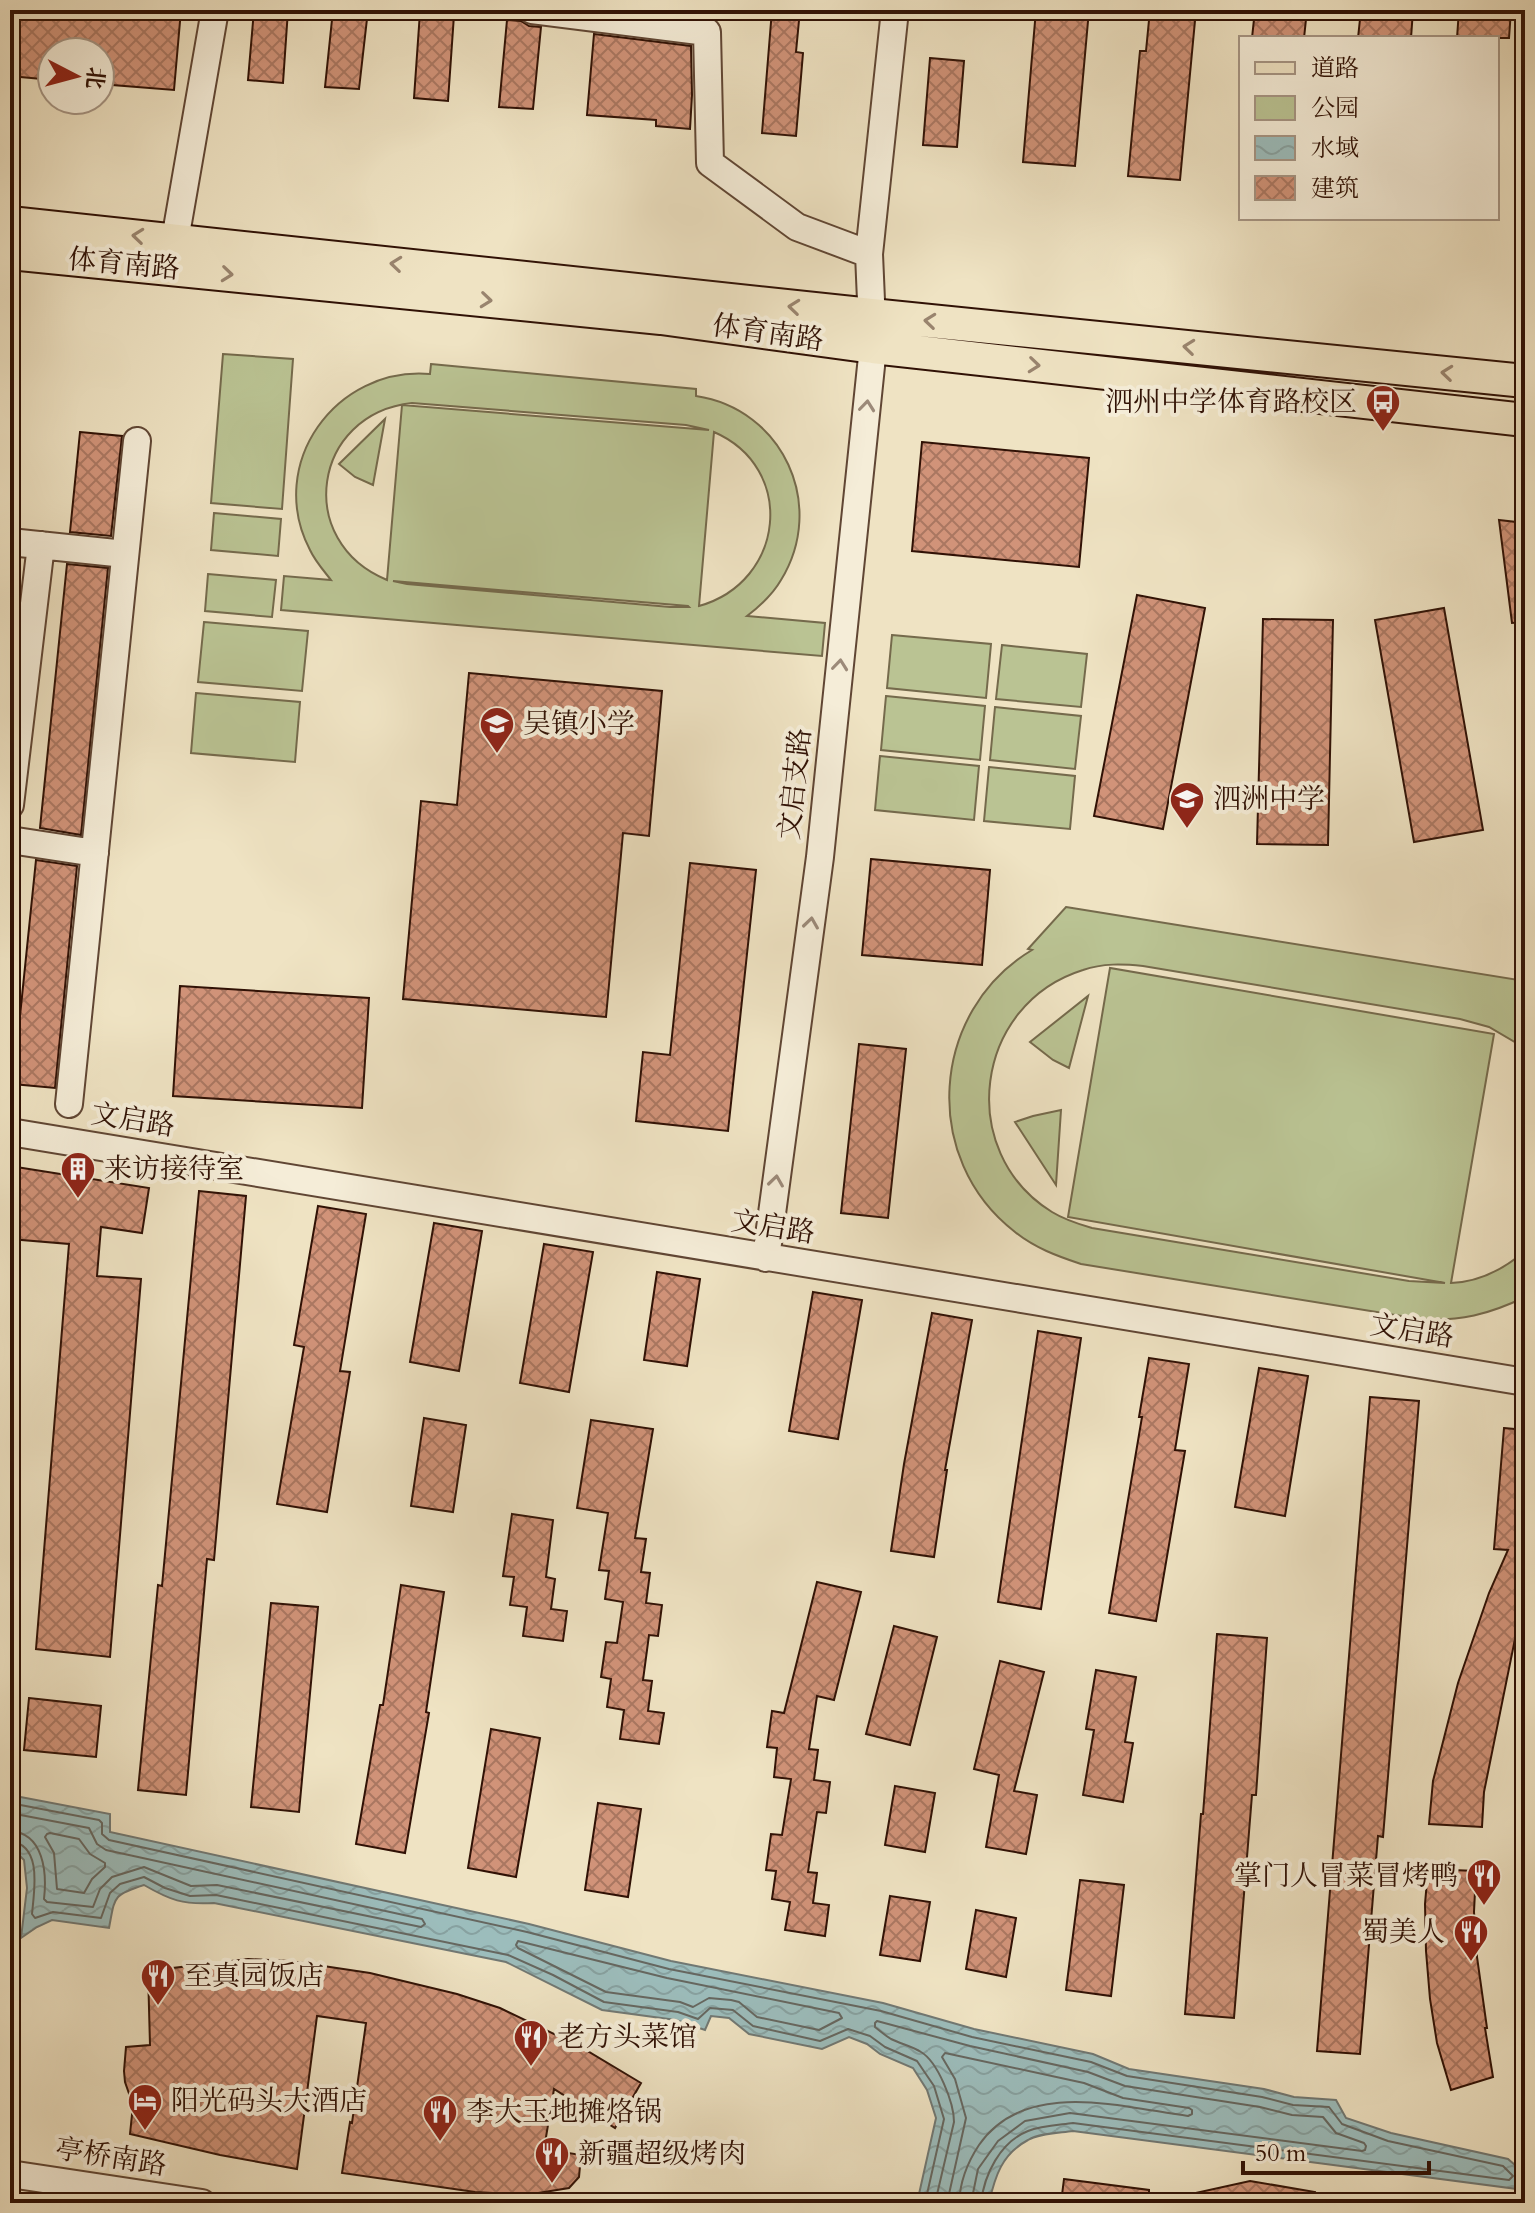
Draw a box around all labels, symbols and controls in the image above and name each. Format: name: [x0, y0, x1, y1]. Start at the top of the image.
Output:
north arrow: [36, 36, 116, 116]
legend: [1239, 36, 1499, 220]
text: 道路: [1311, 52, 1359, 85]
text: 北: [79, 65, 111, 91]
text: 公园: [1311, 92, 1359, 125]
text: 水域: [1311, 132, 1359, 165]
text: 建筑: [1311, 172, 1359, 205]
one-way arrow: [131, 228, 144, 245]
street label: 体育南路: [67, 240, 181, 288]
one-way arrow: [389, 255, 402, 272]
one-way arrow: [221, 265, 234, 282]
one-way arrow: [480, 292, 493, 309]
one-way arrow: [787, 298, 800, 315]
street label: 体育南路: [710, 306, 826, 360]
one-way arrow: [923, 312, 936, 329]
one-way arrow: [1182, 338, 1195, 355]
one-way arrow: [1028, 357, 1041, 374]
one-way arrow: [1440, 364, 1453, 381]
place label: 泗州中学体育路校区: [1105, 383, 1357, 421]
bus stop icon: 泗州中学体育路校区: [1364, 383, 1402, 433]
one-way arrow: [858, 399, 875, 412]
one-way arrow: [831, 658, 848, 671]
school or university icon: 吴镇小学: [478, 705, 516, 755]
place label: 吴镇小学: [523, 705, 635, 743]
street label: 文启支路: [770, 726, 820, 842]
school or university icon: 泗洲中学: [1168, 780, 1206, 830]
place label: 泗洲中学: [1213, 780, 1325, 818]
one-way arrow: [802, 916, 819, 930]
street label: 文启路: [89, 1095, 177, 1145]
building icon: 来访接待室: [59, 1150, 97, 1200]
place label: 来访接待室: [104, 1150, 244, 1188]
one-way arrow: [767, 1174, 784, 1188]
street label: 文启路: [729, 1202, 817, 1252]
street label: 文启路: [1368, 1306, 1456, 1356]
place label: 掌门人冒菜冒烤鸭: [1234, 1857, 1458, 1895]
restaurant icon: 掌门人冒菜冒烤鸭: [1465, 1857, 1503, 1907]
place label: 蜀美人: [1361, 1913, 1445, 1951]
restaurant icon: 蜀美人: [1452, 1913, 1490, 1963]
restaurant icon: 至真园饭店: [139, 1957, 177, 2007]
place label: 至真园饭店: [184, 1957, 324, 1995]
restaurant icon: 老方头菜馆: [512, 2018, 550, 2068]
place label: 老方头菜馆: [557, 2018, 697, 2056]
hotel icon: 阳光码头大酒店: [126, 2082, 164, 2132]
place label: 阳光码头大酒店: [171, 2082, 367, 2120]
restaurant icon: 李大玉地摊烙锅: [421, 2093, 459, 2143]
place label: 李大玉地摊烙锅: [466, 2093, 662, 2131]
scale bar: [1243, 2125, 1429, 2175]
street label: 亭桥南路: [53, 2129, 169, 2185]
restaurant icon: 新疆超级烤肉: [533, 2135, 571, 2185]
place label: 新疆超级烤肉: [578, 2135, 746, 2173]
text: 50 m: [1255, 2137, 1307, 2170]

